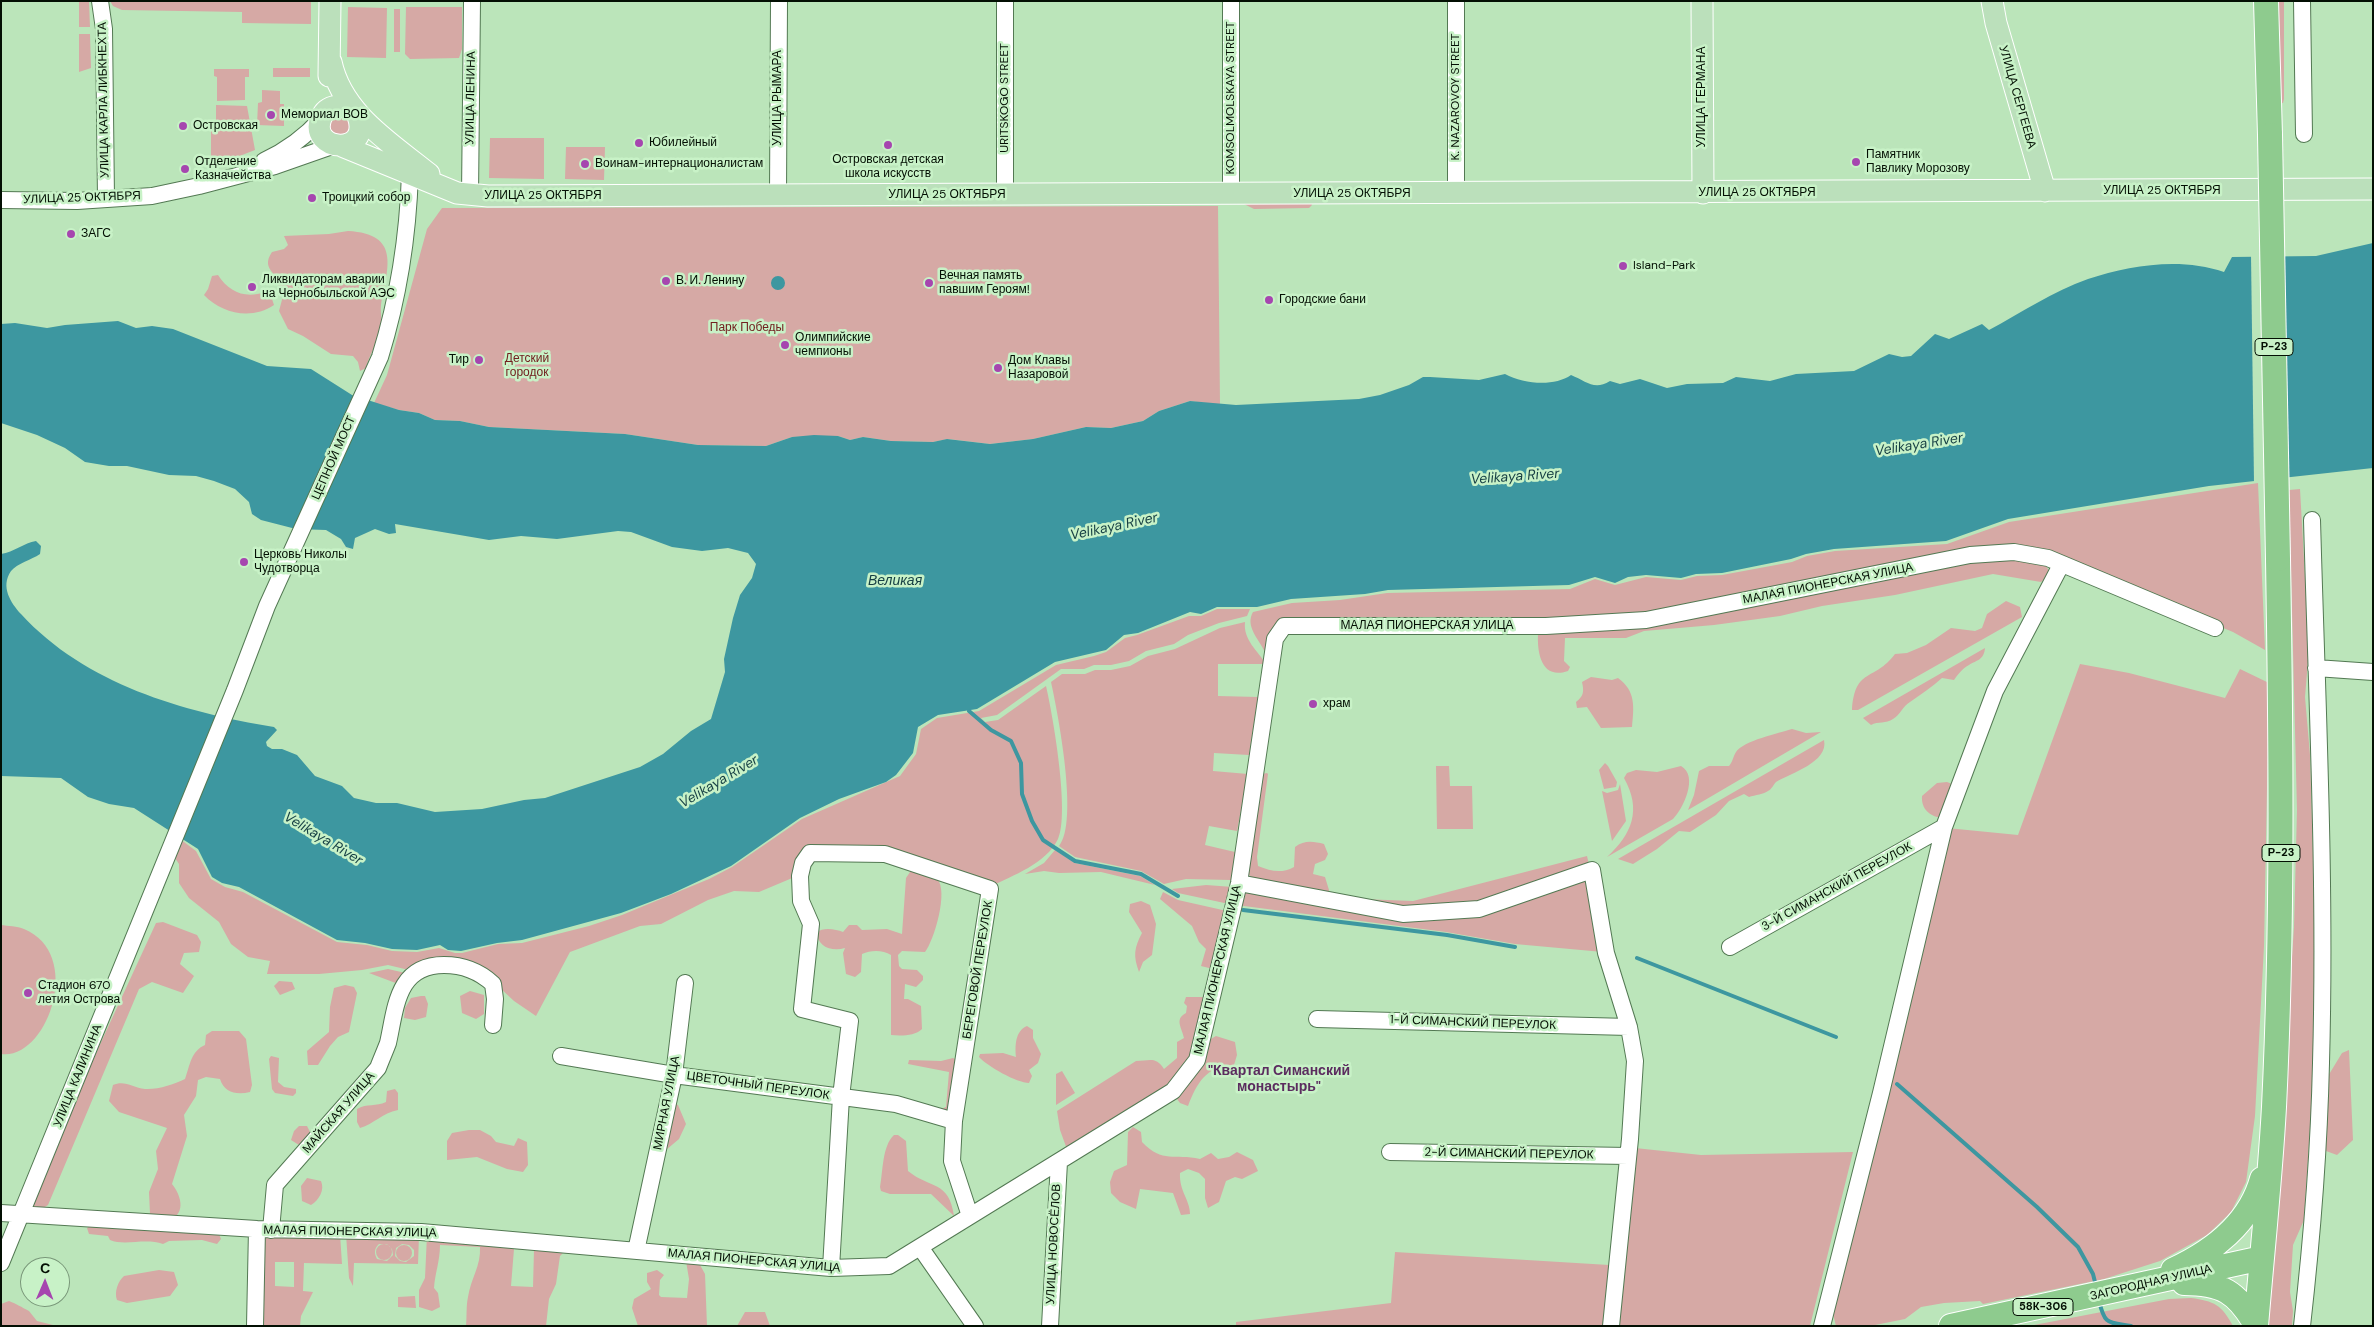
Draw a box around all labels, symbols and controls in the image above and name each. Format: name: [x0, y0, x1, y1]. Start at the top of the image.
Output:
street label: KOMSOLMOLSKAYA STREET: [1224, 21, 1238, 175]
street label: УЛИЦА КАРЛА ЛИБКНЕХТА: [95, 22, 113, 178]
street label: K. NAZAROVOY STREET: [1449, 34, 1463, 160]
street label: URITSKOGO STREET: [998, 43, 1012, 153]
street label: УЛИЦА СЕРГЕЕВА: [1995, 44, 2039, 150]
street label: УЛИЦА ГЕРМАНА: [1695, 47, 1709, 147]
street label: УЛИЦА РЫМАРА: [771, 50, 785, 146]
street label: УЛИЦА ЛЕНИНА: [463, 51, 479, 145]
place label: Мемориал ВОВ: [281, 108, 368, 122]
marker: Мемориал ВОВ: [265, 109, 277, 121]
place label: Островская: [193, 119, 258, 133]
marker: Островская: [177, 120, 189, 132]
place label: Юбилейный: [649, 136, 717, 150]
marker: Юбилейный: [633, 137, 645, 149]
marker: Островская детская школа искусств: [882, 139, 894, 151]
place label: Памятник Павлику Морозову: [1866, 148, 1970, 176]
place label: Островская детская школа искусств: [832, 153, 944, 181]
place label: Отделение Казначейства: [195, 155, 271, 183]
marker: Памятник Павлику Морозову: [1850, 156, 1862, 168]
place label: Воинам-интернационалистам: [595, 157, 763, 171]
marker: Воинам-интернационалистам: [579, 158, 591, 170]
marker: Отделение Казначейства: [179, 163, 191, 175]
street label: УЛИЦА 25 ОКТЯБРЯ: [2103, 184, 2221, 198]
street label: УЛИЦА 25 ОКТЯБРЯ: [1698, 186, 1816, 200]
street label: УЛИЦА 25 ОКТЯБРЯ: [1293, 187, 1411, 201]
street label: УЛИЦА 25 ОКТЯБРЯ: [888, 188, 1006, 202]
street label: УЛИЦА 25 ОКТЯБРЯ: [23, 189, 141, 207]
street label: УЛИЦА 25 ОКТЯБРЯ: [484, 189, 602, 203]
place label: Троицкий собор: [322, 191, 410, 205]
marker: Троицкий собор: [306, 192, 318, 204]
place label: ЗАГС: [81, 227, 111, 241]
marker: ЗАГС: [65, 228, 77, 240]
place label: Island-Park: [1633, 259, 1696, 273]
marker: Island-Park: [1617, 260, 1629, 272]
place label: Вечная память павшим Героям!: [939, 269, 1030, 297]
place label: Ликвидаторам аварии на Чернобыльской АЭС: [262, 273, 395, 301]
place label: В. И. Ленину: [676, 274, 744, 288]
marker: В. И. Ленину: [660, 275, 672, 287]
marker: Вечная память павшим Героям!: [923, 277, 935, 289]
marker: Ликвидаторам аварии на Чернобыльской АЭС: [246, 281, 258, 293]
place label: Городские бани: [1279, 293, 1366, 307]
marker: Городские бани: [1263, 294, 1275, 306]
park label: Парк Победы: [710, 321, 784, 335]
place label: Олимпийские чемпионы: [795, 331, 871, 359]
road number: Р-23: [2255, 338, 2293, 356]
marker: Олимпийские чемпионы: [779, 339, 791, 351]
park label: Детский городок: [505, 352, 549, 380]
place label: Тир: [449, 353, 469, 367]
marker: Тир: [473, 354, 485, 366]
place label: Дом Клавы Назаровой: [1008, 354, 1070, 382]
marker: Дом Клавы Назаровой: [992, 362, 1004, 374]
street label: ЦЕПНОЙ МОСТ: [309, 414, 359, 502]
water label: Velikaya River: [1874, 430, 1964, 460]
water label: Velikaya River: [1470, 466, 1560, 488]
water label: Velikaya River: [1069, 510, 1159, 544]
place label: Церковь Николы Чудотворца: [254, 548, 347, 576]
marker: Церковь Николы Чудотворца: [238, 556, 250, 568]
street label: МАЛАЯ ПИОНЕРСКАЯ УЛИЦА: [1742, 560, 1914, 608]
water label: Великая: [868, 573, 922, 589]
street label: МАЛАЯ ПИОНЕРСКАЯ УЛИЦА: [1340, 619, 1514, 633]
place label: храм: [1323, 697, 1351, 711]
marker: храм: [1307, 698, 1319, 710]
water label: Velikaya River: [677, 752, 761, 812]
water label: Velikaya River: [281, 809, 365, 869]
street label: 3-Й СИМАНСКИЙ ПЕРЕУЛОК: [1759, 840, 1915, 934]
road number: Р-23: [2262, 844, 2300, 861]
street label: МАЛАЯ ПИОНЕРСКАЯ УЛИЦА: [1191, 884, 1245, 1056]
street label: БЕРЕГОВОЙ ПЕРЕУЛОК: [960, 900, 996, 1040]
place label: Стадион 670 летия Острова: [38, 979, 120, 1007]
marker: Стадион 670 летия Острова: [22, 987, 34, 999]
street label: 1-Й СИМАНСКИЙ ПЕРЕУЛОК: [1390, 1013, 1556, 1033]
street label: УЛИЦА КАЛИНИНА: [51, 1023, 105, 1129]
street label: МИРНАЯ УЛИЦА: [651, 1055, 683, 1151]
district label: "Квартал Симанский монастырь": [1208, 1063, 1350, 1096]
street label: ЦВЕТОЧНЫЙ ПЕРЕУЛОК: [686, 1069, 830, 1103]
street label: МАЙСКАЯ УЛИЦА: [300, 1070, 378, 1156]
street label: 2-Й СИМАНСКИЙ ПЕРЕУЛОК: [1424, 1145, 1594, 1163]
street label: УЛИЦА НОВОСЁЛОВ: [1044, 1183, 1064, 1305]
street label: МАЛАЯ ПИОНЕРСКАЯ УЛИЦА: [263, 1223, 437, 1241]
street label: МАЛАЯ ПИОНЕРСКАЯ УЛИЦА: [667, 1246, 841, 1276]
north arrow: [20, 1257, 70, 1307]
text: С: [40, 1259, 50, 1277]
street label: ЗАГОРОДНАЯ УЛИЦА: [2089, 1262, 2213, 1304]
road number: 58К-306: [2013, 1298, 2073, 1315]

